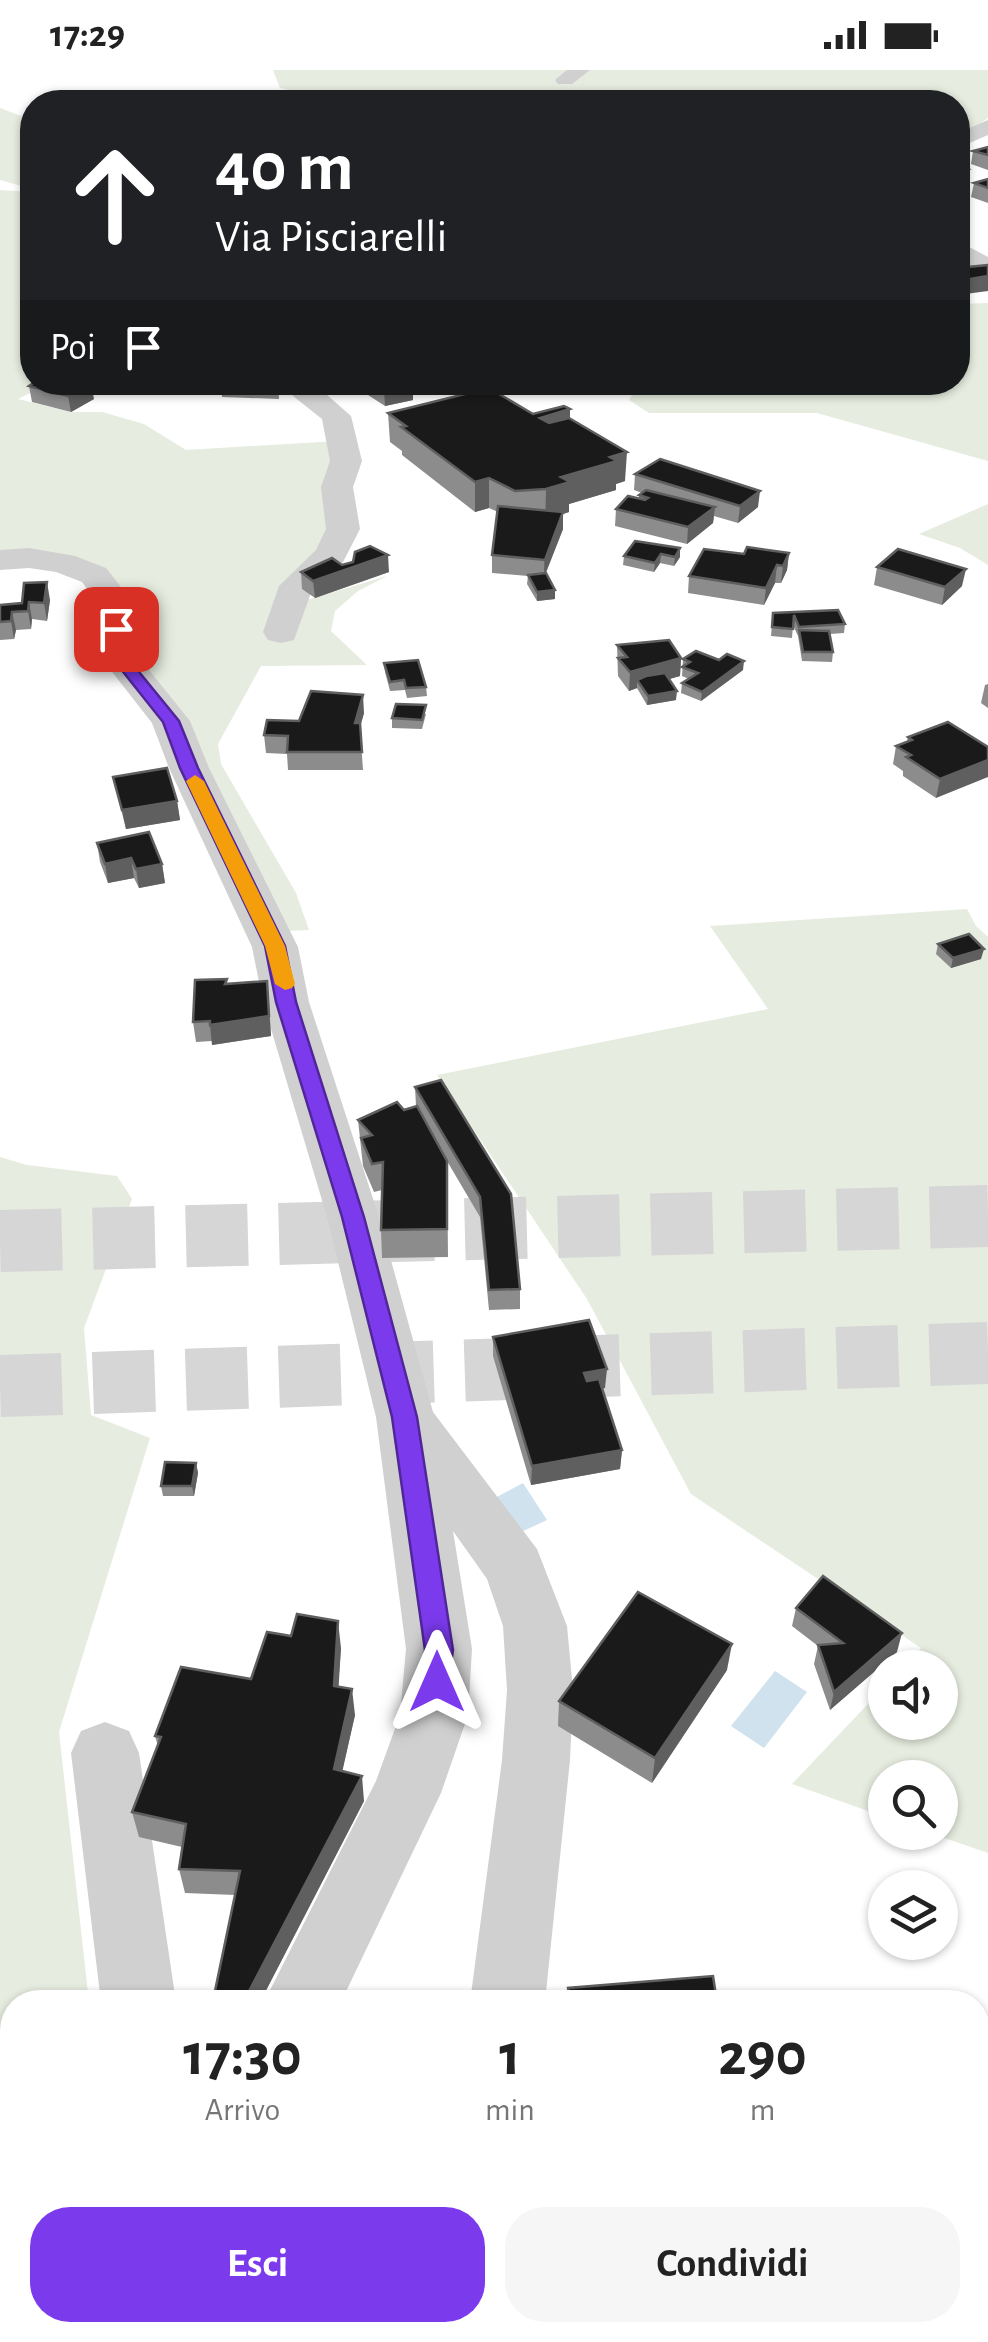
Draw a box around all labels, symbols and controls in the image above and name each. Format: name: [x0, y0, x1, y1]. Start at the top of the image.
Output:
text: 17:29: [50, 16, 125, 54]
icon: ahead: [50, 130, 180, 260]
text: 40 m: [215, 133, 354, 203]
text: Via Pisciarelli: [215, 215, 447, 260]
icon: arrive: [116, 320, 171, 375]
text: Poi: [50, 329, 96, 367]
pin: [74, 587, 159, 672]
icon: arrive: [89, 602, 144, 657]
position arrow: [385, 1630, 489, 1734]
map controls: [868, 1650, 958, 1960]
button: sound: [868, 1650, 958, 1740]
button: search: [868, 1760, 958, 1850]
button: layers: [868, 1870, 958, 1960]
text: 17:30: [183, 2026, 302, 2086]
text: 1: [499, 2026, 521, 2086]
text: 290: [718, 2026, 807, 2086]
text: Arrivo: [205, 2094, 280, 2126]
text: min: [485, 2094, 535, 2126]
text: m: [750, 2094, 775, 2126]
button: Esci: [30, 2207, 485, 2322]
button: Condividi: [505, 2207, 960, 2322]

